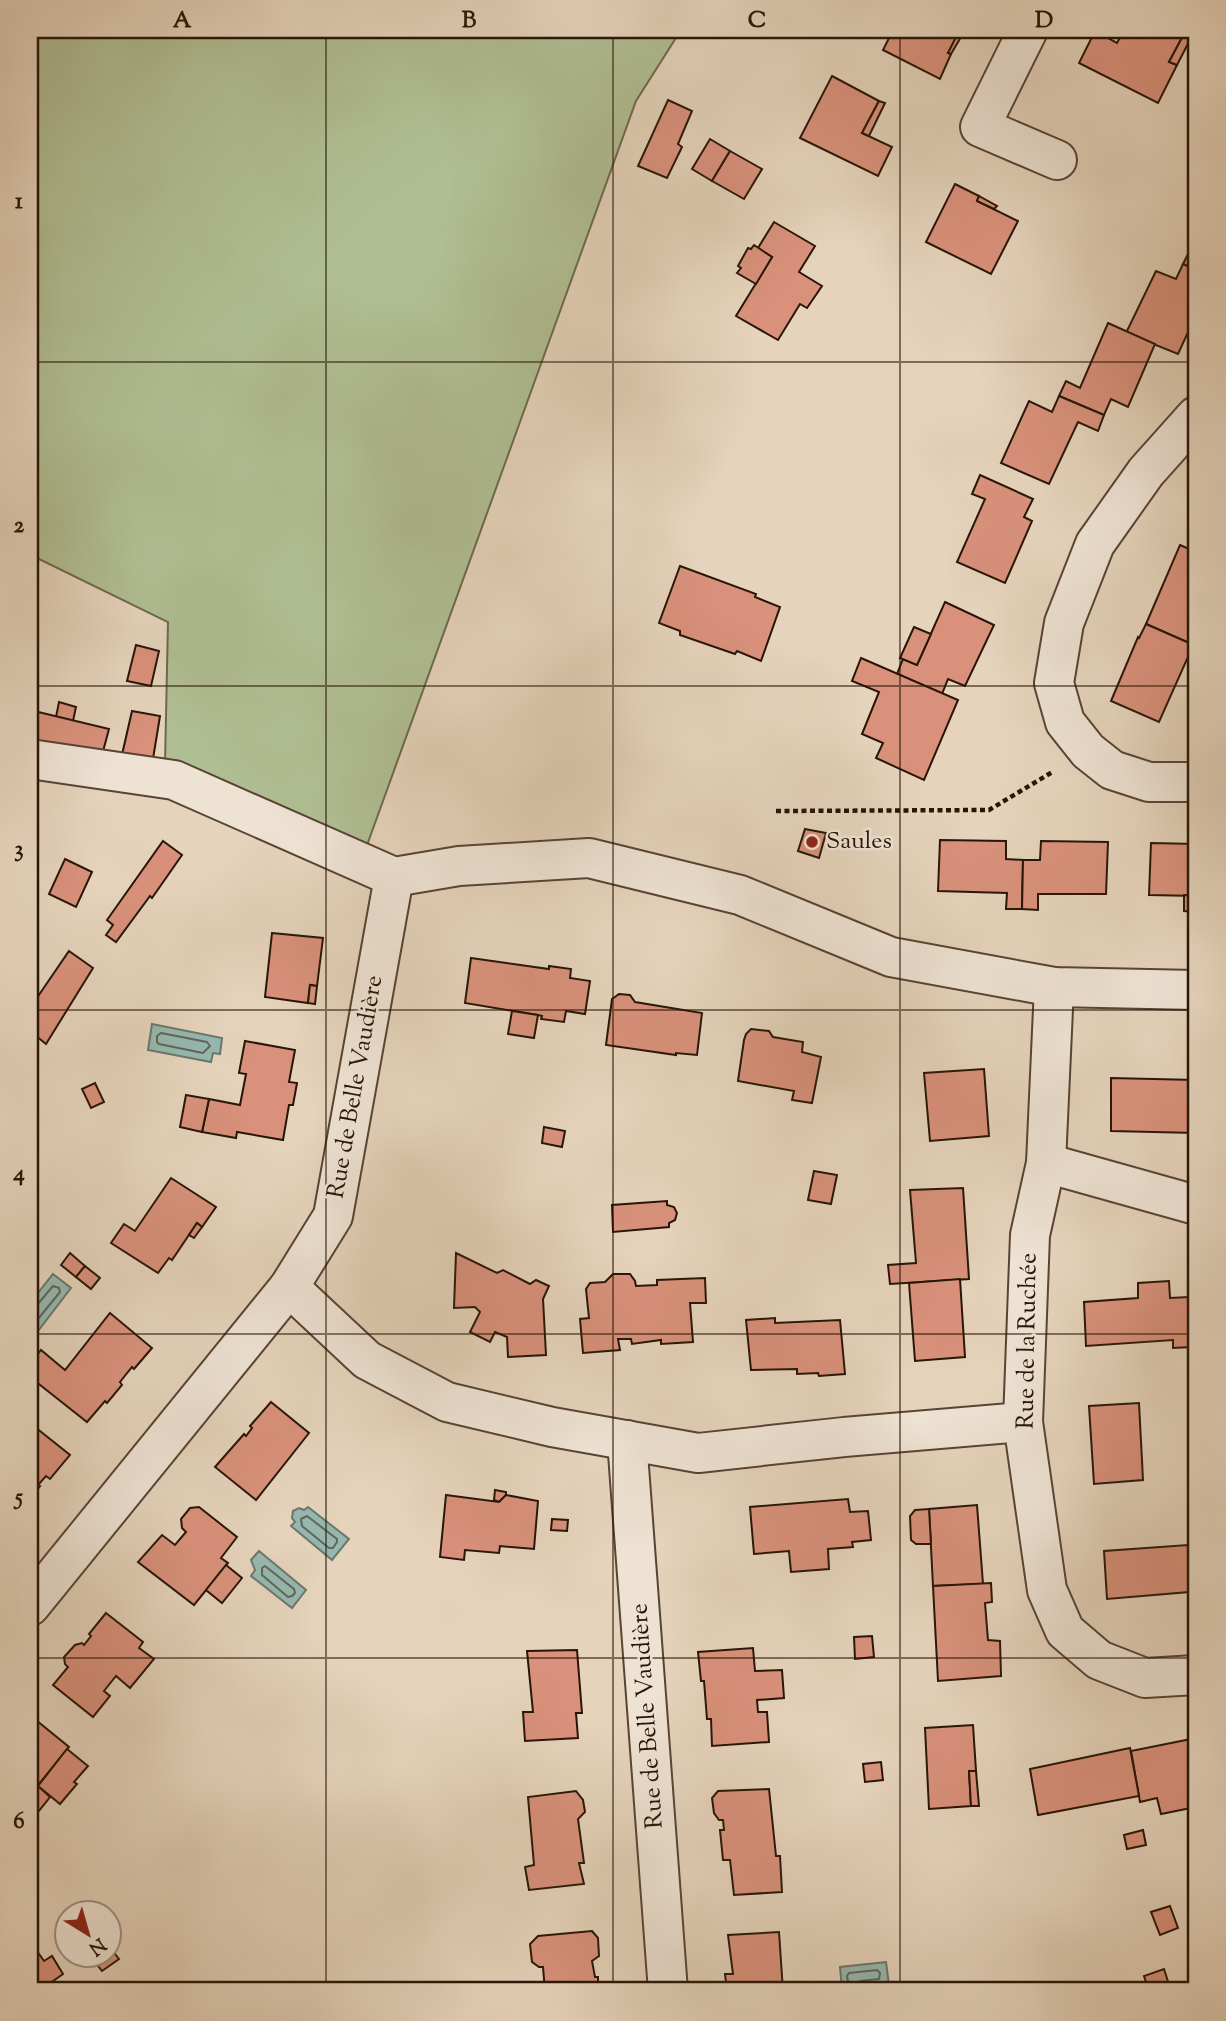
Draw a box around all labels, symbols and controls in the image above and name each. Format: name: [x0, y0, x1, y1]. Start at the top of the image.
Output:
text: A: [173, 5, 192, 38]
text: B: [462, 5, 477, 38]
text: C: [748, 5, 766, 38]
text: D: [1035, 5, 1053, 38]
text: 1: [15, 186, 23, 219]
text: 2: [14, 510, 25, 543]
place label: Saules: [826, 825, 892, 859]
text: 3: [14, 834, 24, 867]
marker: Saules: [804, 834, 820, 850]
street label: Rue de Belle Vaudière: [320, 973, 392, 1201]
text: 4: [12, 1158, 25, 1191]
street label: Rue de la Ruchée: [1009, 1252, 1047, 1430]
text: 5: [13, 1482, 23, 1515]
street label: Rue de Belle Vaudière: [623, 1602, 673, 1830]
text: 6: [13, 1806, 25, 1839]
north arrow: [52, 1898, 122, 1968]
text: N: [83, 1930, 111, 1961]

